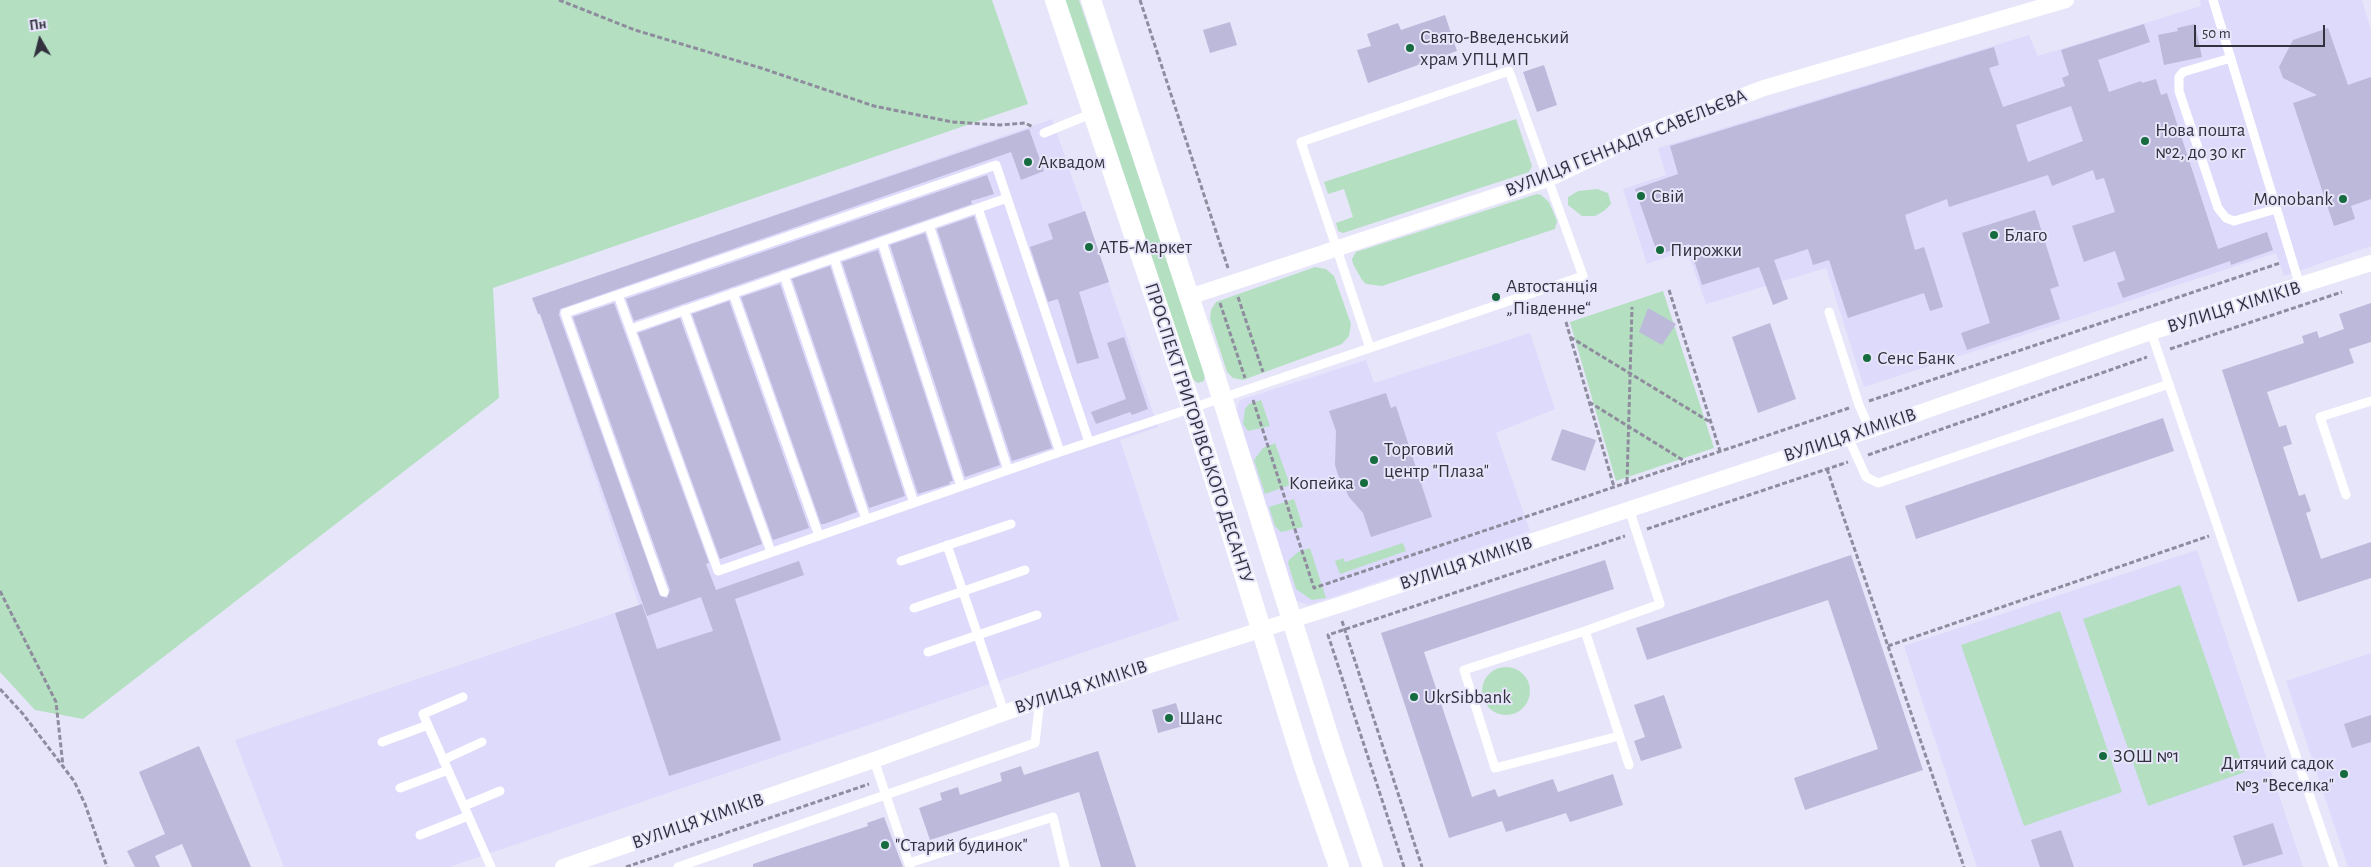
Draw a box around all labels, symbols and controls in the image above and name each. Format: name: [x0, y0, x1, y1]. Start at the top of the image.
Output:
north arrow: [15, 15, 65, 65]
scale bar: [2196, 15, 2327, 47]
text: Пн: [28, 17, 47, 33]
place label: Свято-Введенський храм УПЦ МП: [1420, 26, 1569, 70]
text: 50 m: [2202, 26, 2231, 41]
marker: Свято-Введенський храм УПЦ МП: [1404, 42, 1416, 54]
street label: ВУЛИЦЯ ГЕННАДІЯ САВЕЛЬЄВА: [1502, 84, 1750, 202]
place label: Нова пошта №2, до 30 кг: [2155, 119, 2246, 163]
marker: Нова пошта №2, до 30 кг: [2139, 135, 2151, 147]
place label: Аквадом: [1038, 151, 1105, 173]
marker: Аквадом: [1022, 156, 1034, 168]
place label: Свій: [1651, 185, 1684, 207]
place label: Monobank: [2253, 188, 2333, 210]
marker: Свій: [1635, 190, 1647, 202]
marker: Monobank: [2337, 193, 2349, 205]
place label: Благо: [2004, 224, 2047, 246]
marker: Благо: [1988, 229, 2000, 241]
place label: АТБ-Маркет: [1099, 236, 1192, 258]
place label: Пирожки: [1670, 239, 1742, 261]
marker: АТБ-Маркет: [1083, 241, 1095, 253]
marker: Пирожки: [1654, 244, 1666, 256]
place label: Автостанція „Південне“: [1506, 275, 1598, 319]
street label: ВУЛИЦЯ ХІМІКІВ: [2165, 276, 2303, 338]
street label: ПРОСПЕКТ ГРИГОРІВСЬКОГО ДЕСАНТУ: [1140, 280, 1258, 586]
marker: Автостанція „Південне“: [1490, 291, 1502, 303]
place label: Сенс Банк: [1877, 347, 1955, 369]
marker: Сенс Банк: [1861, 352, 1873, 364]
street label: ВУЛИЦЯ ХІМІКІВ: [1781, 403, 1919, 467]
place label: Торговий центр "Плаза": [1384, 438, 1489, 482]
marker: Торговий центр "Плаза": [1368, 454, 1380, 466]
place label: Копейка: [1289, 472, 1354, 494]
marker: Копейка: [1358, 477, 1370, 489]
street label: ВУЛИЦЯ ХІМІКІВ: [1397, 531, 1535, 595]
street label: ВУЛИЦЯ ХІМІКІВ: [1012, 655, 1150, 719]
place label: UkrSibbank: [1424, 686, 1511, 708]
marker: UkrSibbank: [1408, 691, 1420, 703]
place label: Шанс: [1179, 707, 1223, 729]
marker: Шанс: [1163, 712, 1175, 724]
place label: ЗОШ №1: [2113, 745, 2179, 767]
marker: ЗОШ №1: [2097, 750, 2109, 762]
place label: Дитячий садок №3 "Веселка": [2221, 752, 2334, 796]
marker: Дитячий садок №3 "Веселка": [2338, 768, 2350, 780]
street label: ВУЛИЦЯ ХІМІКІВ: [629, 788, 767, 854]
place label: "Старий будинок": [895, 834, 1028, 856]
marker: "Старий будинок": [879, 839, 891, 851]

